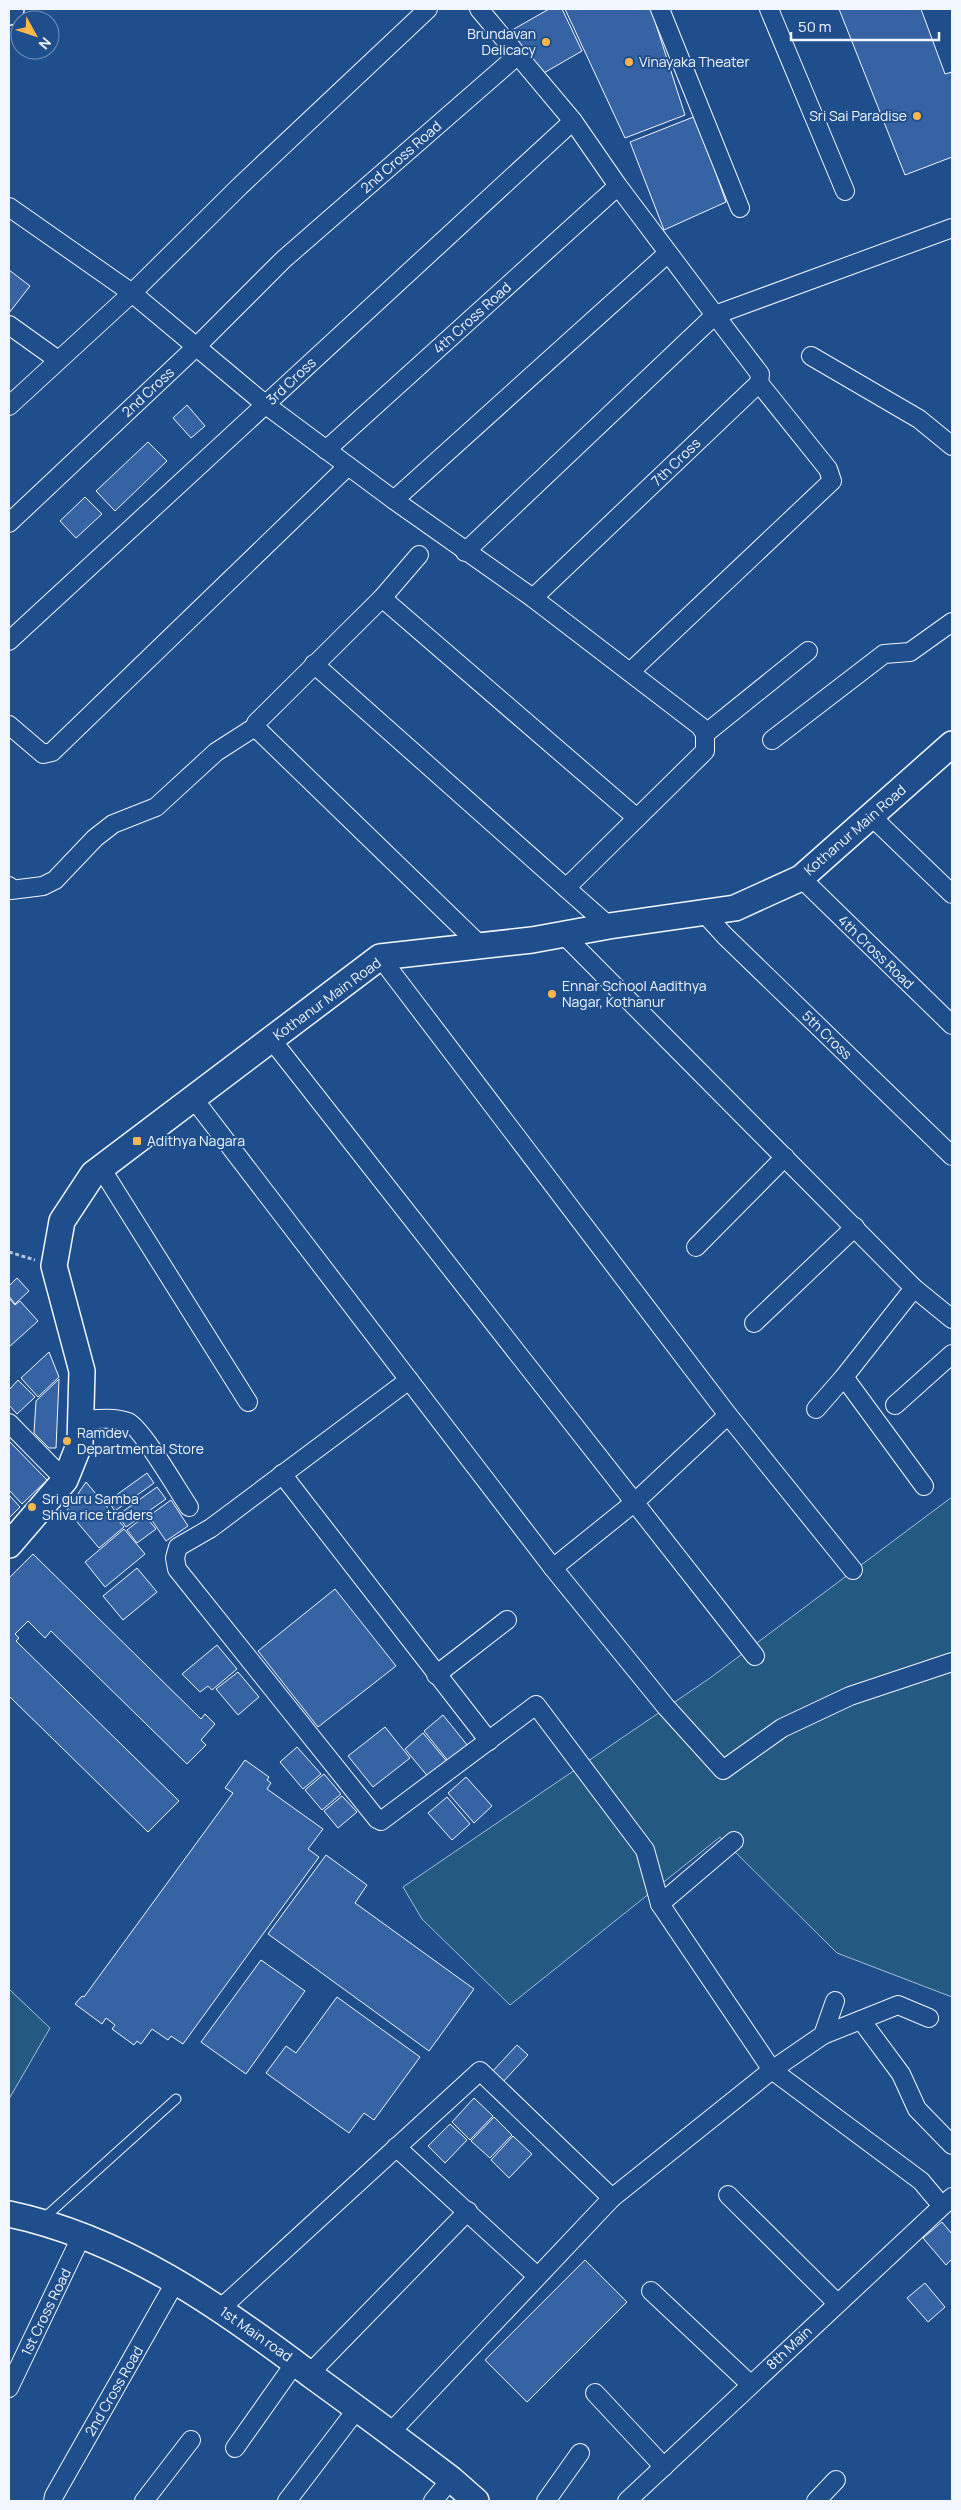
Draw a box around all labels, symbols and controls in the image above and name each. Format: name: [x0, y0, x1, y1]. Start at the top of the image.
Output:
north arrow: [10, 10, 60, 60]
scale bar: [791, 10, 938, 42]
text: 50 m: [798, 16, 832, 37]
place label: Brundavan Delicacy: [467, 24, 537, 59]
text: N: [35, 34, 56, 54]
marker: Brundavan Delicacy: [540, 36, 552, 48]
place label: Vinayaka Theater: [639, 52, 750, 71]
marker: Vinayaka Theater: [623, 56, 635, 68]
place label: Sri Sai Paradise: [809, 106, 907, 125]
marker: Sri Sai Paradise: [911, 110, 923, 122]
street label: 2nd Cross Road: [356, 116, 445, 197]
street label: 4th Cross Road: [429, 278, 515, 358]
street label: 3rd Cross: [262, 353, 320, 409]
street label: 2nd Cross: [117, 362, 178, 421]
street label: 7th Cross: [647, 433, 704, 490]
street label: Kothanur Main Road: [800, 780, 910, 879]
street label: 4th Cross Road: [834, 910, 918, 993]
street label: Kothanur Main Road: [269, 953, 385, 1044]
place label: Ennar School Aadithya Nagar, Kothanur: [562, 976, 707, 1011]
marker: Ennar School Aadithya Nagar, Kothanur: [546, 988, 558, 1000]
street label: 5th Cross: [798, 1006, 856, 1063]
place label: Adithya Nagara: [147, 1131, 245, 1150]
marker: Adithya Nagara: [131, 1135, 143, 1147]
place label: Ramdev Departmental Store: [77, 1423, 204, 1458]
marker: Ramdev Departmental Store: [61, 1435, 73, 1447]
place label: Sri guru Samba Shiva rice traders: [42, 1489, 153, 1524]
marker: Sri guru Samba Shiva rice traders: [26, 1501, 38, 1513]
street label: 1st Cross Road: [16, 2265, 75, 2359]
street label: 1st Main road: [216, 2302, 296, 2366]
street label: 8th Main: [762, 2322, 816, 2374]
street label: 2nd Cross Road: [80, 2342, 147, 2439]

